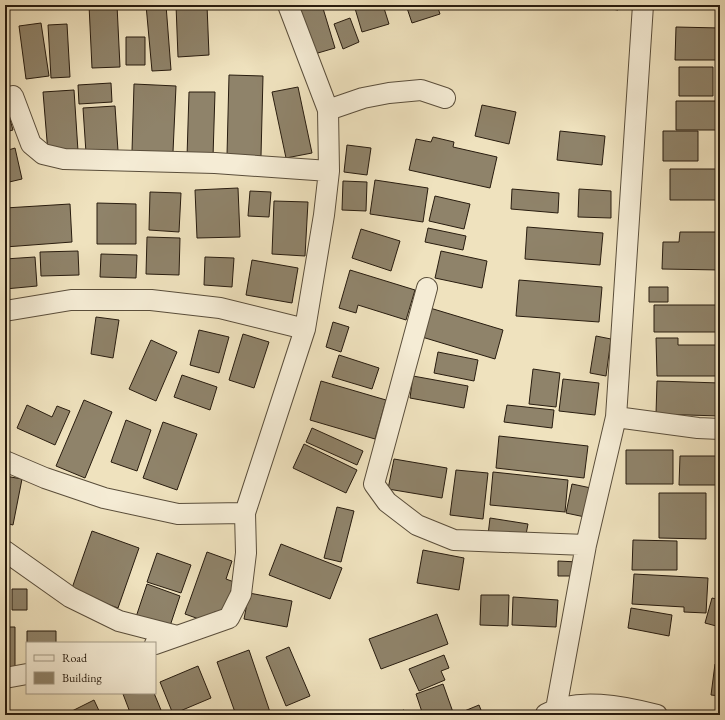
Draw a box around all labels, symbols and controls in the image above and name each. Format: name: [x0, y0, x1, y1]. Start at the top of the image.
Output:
legend: [26, 642, 156, 694]
text: Road: [62, 650, 88, 666]
text: Building: [62, 670, 103, 686]

